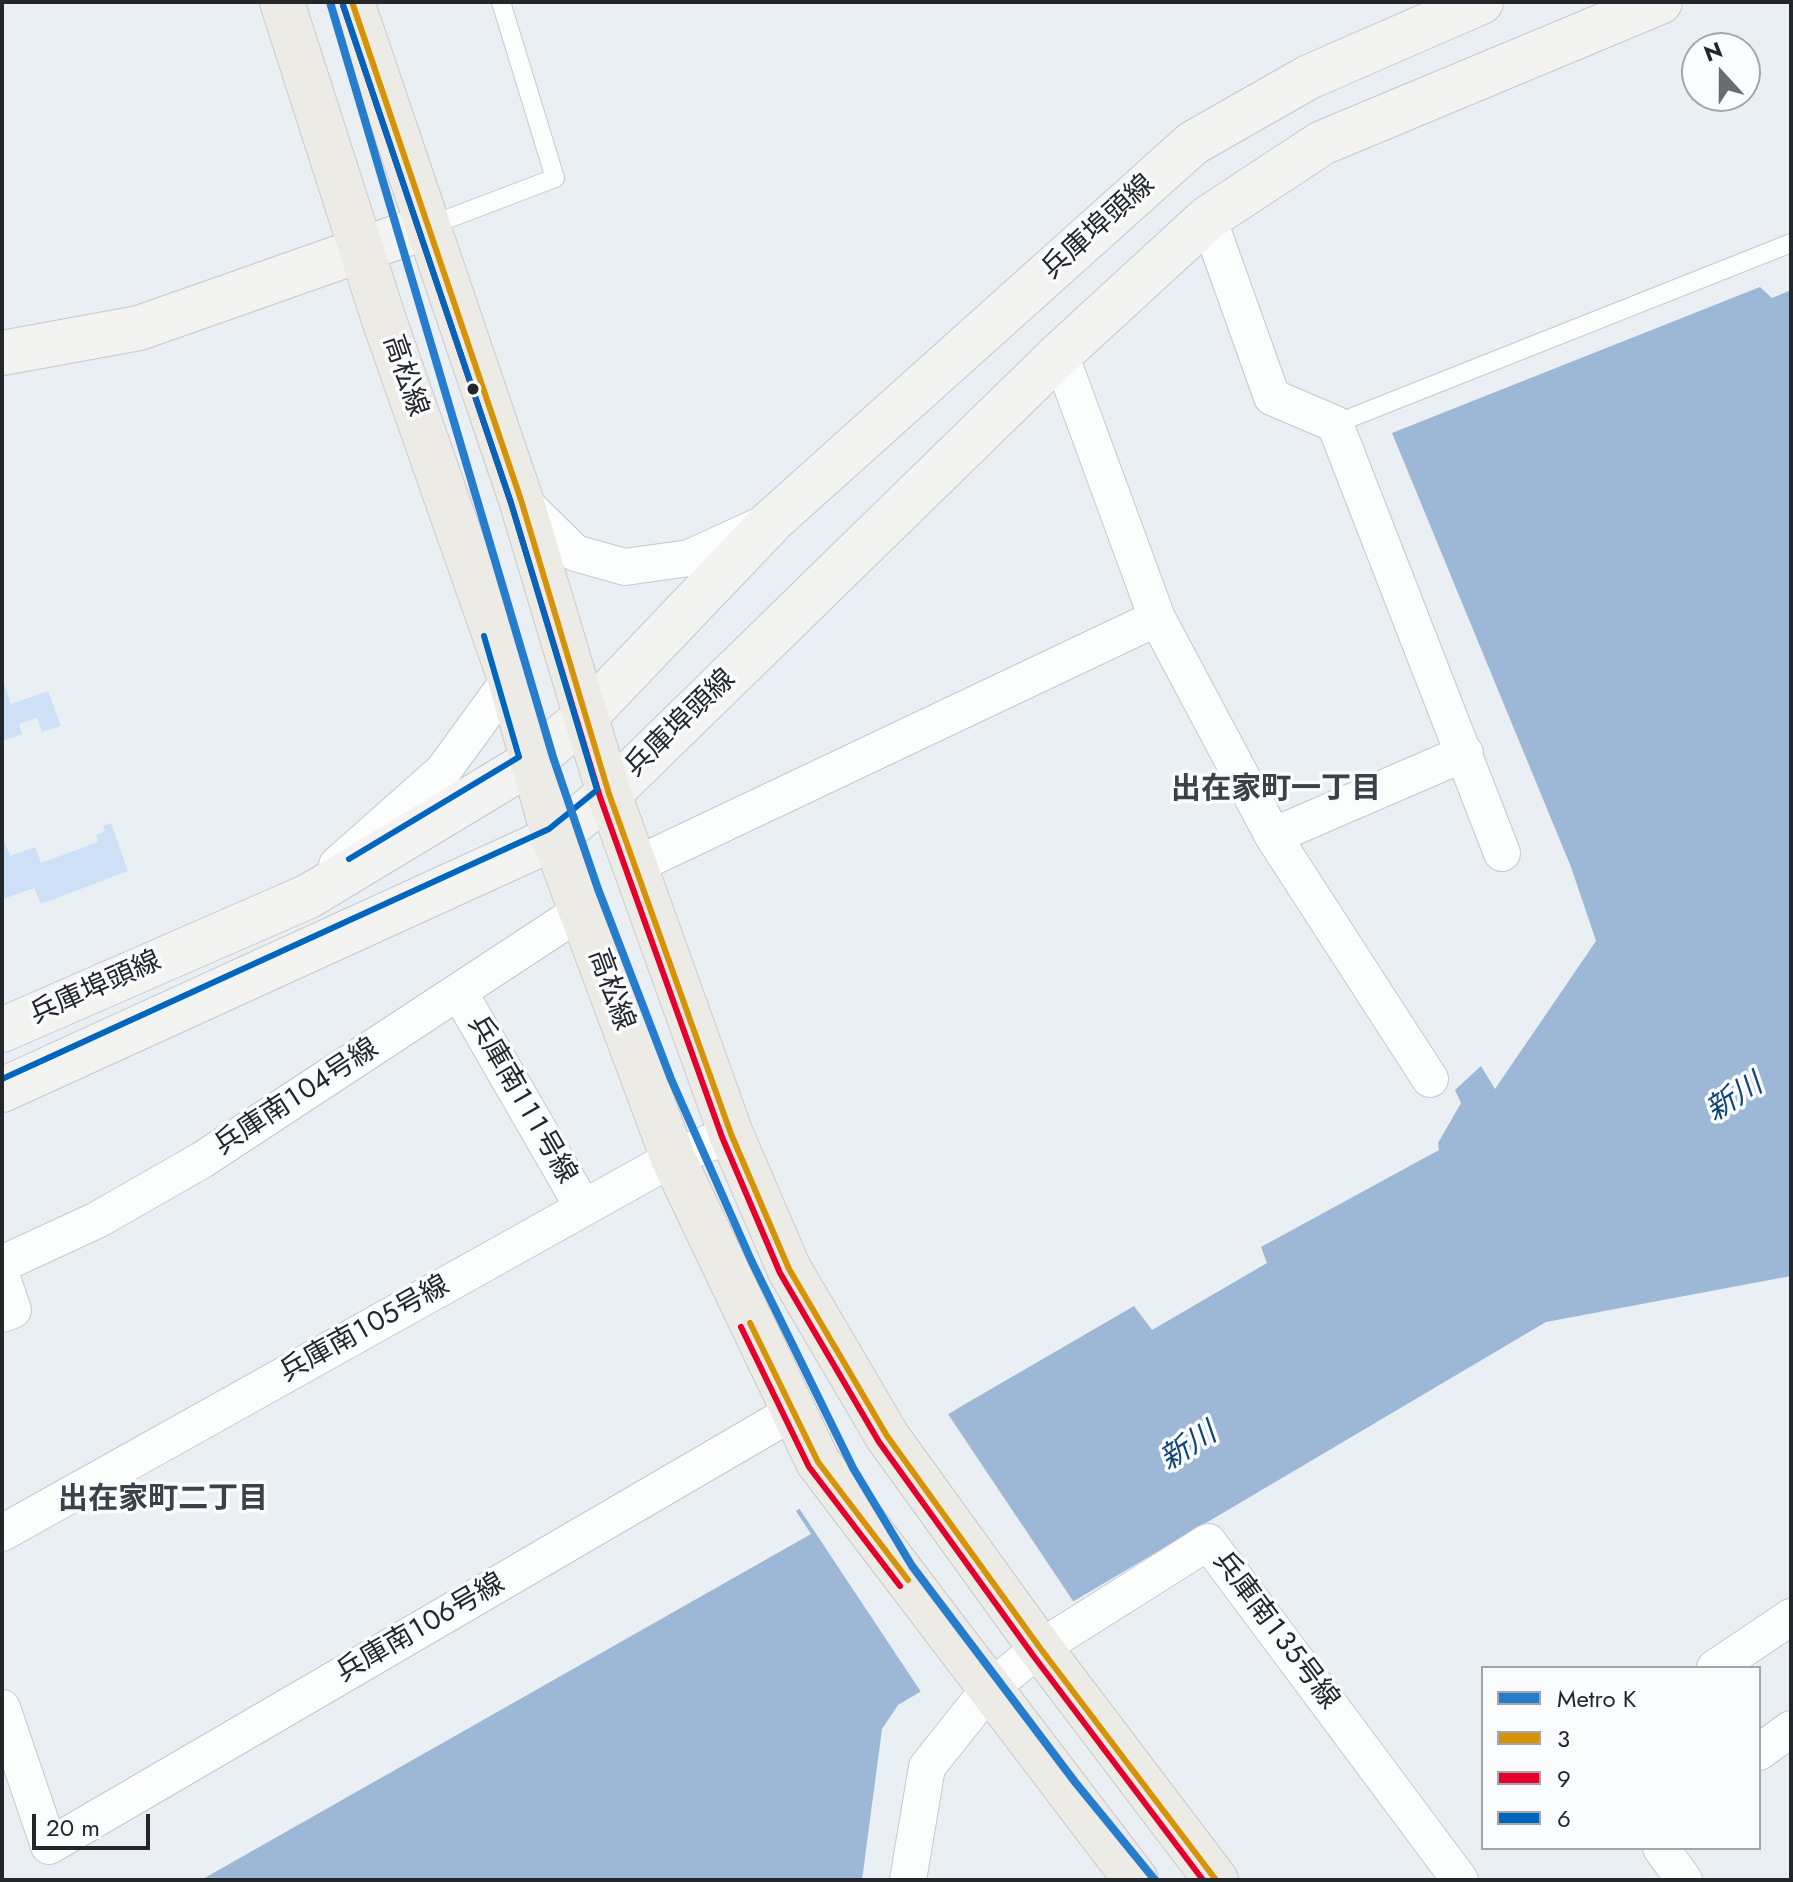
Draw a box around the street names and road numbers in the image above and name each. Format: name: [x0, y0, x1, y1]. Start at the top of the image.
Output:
street label: 兵庫埠頭線: [1036, 169, 1162, 287]
street label: 高松線: [374, 331, 434, 421]
street label: 兵庫埠頭線: [619, 663, 743, 785]
street label: 兵庫埠頭線: [25, 945, 167, 1033]
street label: 高松線: [580, 945, 640, 1035]
street label: 兵庫南１１１号線: [459, 1010, 583, 1190]
street label: 兵庫南１０４号線: [209, 1033, 385, 1163]
street label: 兵庫南１０５号線: [274, 1270, 456, 1390]
street label: 兵庫南１３５号線: [1205, 1546, 1345, 1716]
street label: 兵庫南１０６号線: [331, 1567, 511, 1691]

